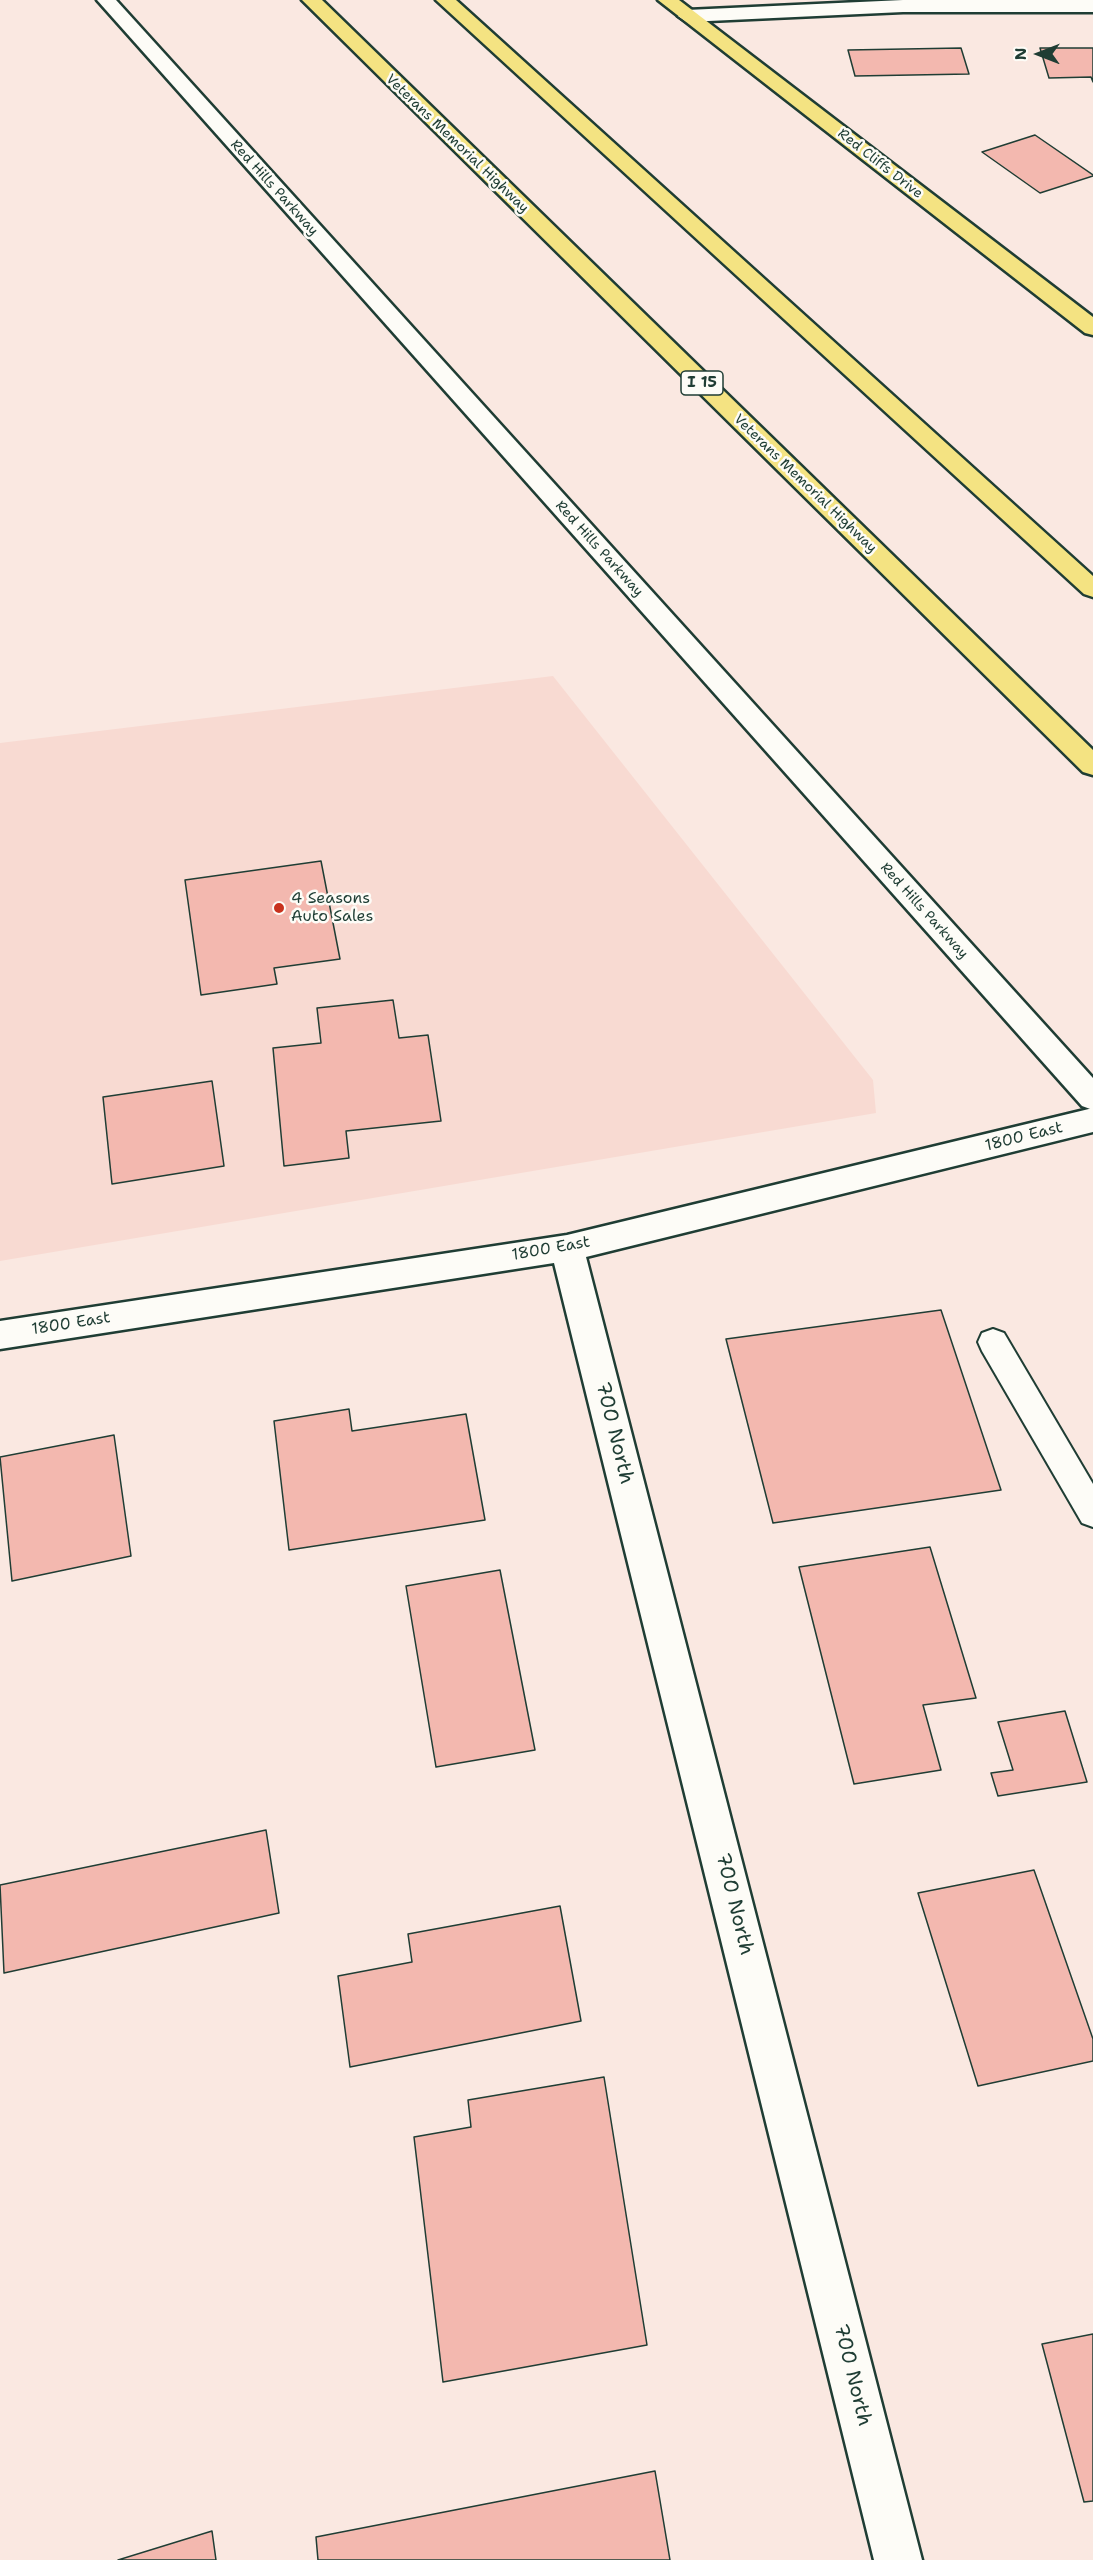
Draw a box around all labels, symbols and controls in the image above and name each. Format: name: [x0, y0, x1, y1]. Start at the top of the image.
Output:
north arrow: [1009, 24, 1069, 84]
text: N: [1010, 48, 1031, 60]
street label: Veterans Memorial Highway: [382, 71, 532, 217]
street label: Red Cliffs Drive: [834, 126, 926, 202]
street label: Red Hills Parkway: [227, 137, 321, 239]
road number: I 15: [681, 371, 723, 395]
street label: Veterans Memorial Highway: [730, 411, 880, 557]
street label: Red Hills Parkway: [552, 498, 646, 600]
street label: Red Hills Parkway: [877, 860, 971, 962]
place label: 4 Seasons Auto Sales: [291, 889, 373, 927]
marker: 4 Seasons Auto Sales: [272, 901, 286, 915]
street label: 1800 East: [983, 1118, 1065, 1156]
street label: 1800 East: [510, 1233, 592, 1265]
street label: 1800 East: [30, 1308, 112, 1340]
street label: 700 North: [590, 1379, 638, 1487]
street label: 700 North: [710, 1850, 758, 1958]
street label: 700 North: [828, 2321, 876, 2429]

